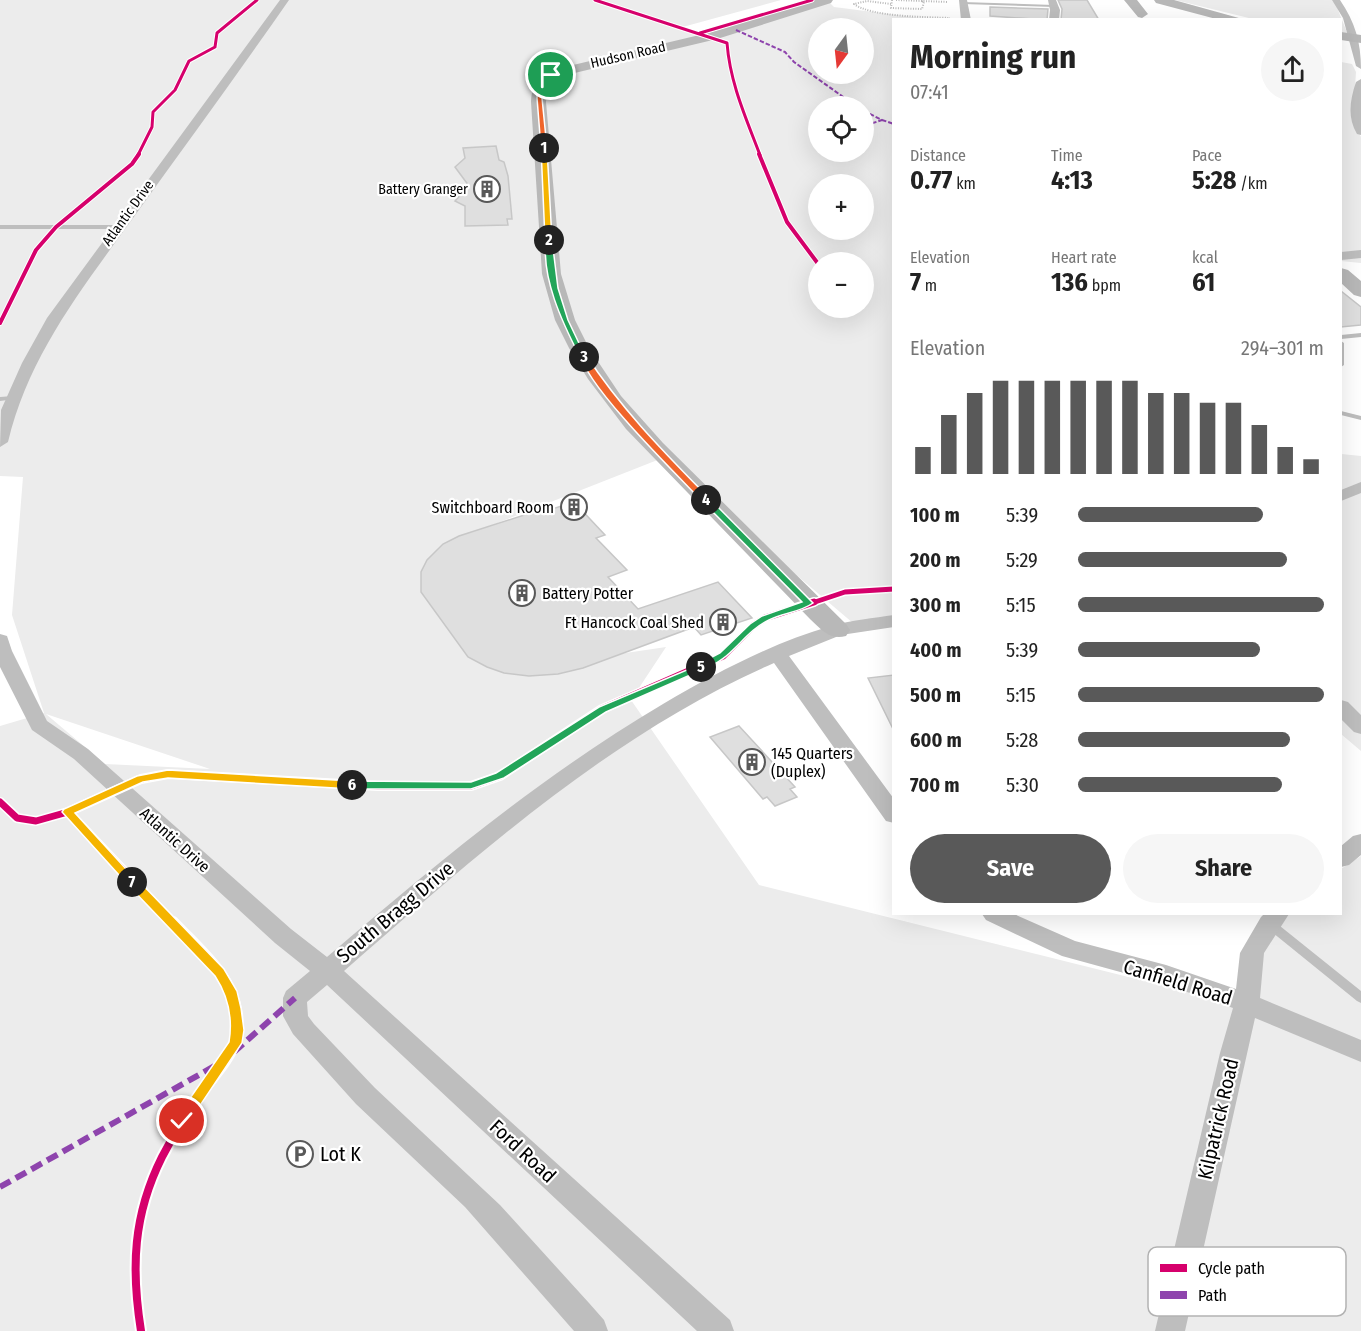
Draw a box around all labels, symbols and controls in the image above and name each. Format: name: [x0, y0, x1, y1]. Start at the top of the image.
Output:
north arrow: [808, 18, 874, 84]
map controls: [808, 18, 874, 318]
text: Morning run: [910, 37, 1076, 77]
street label: Hudson Road: [589, 38, 667, 72]
button: share: [1261, 38, 1324, 101]
pin: [525, 49, 576, 100]
icon: arrive: [534, 58, 567, 91]
text: 07:41: [910, 80, 949, 104]
button: locate: [808, 96, 874, 162]
pin: 1: [529, 133, 559, 163]
text: 1: [541, 138, 547, 157]
text: Distance: [910, 146, 966, 165]
text: Time: [1051, 146, 1083, 165]
text: Pace: [1192, 146, 1222, 165]
text: 0.77: [910, 165, 952, 196]
text: 4:13: [1051, 165, 1093, 196]
text: 5:28: [1192, 165, 1237, 196]
building icon: Battery Granger: [472, 174, 502, 204]
button: +: [808, 174, 874, 240]
text: km: [952, 174, 976, 193]
text: /km: [1237, 174, 1268, 193]
street label: Atlantic Drive: [99, 177, 157, 249]
place label: Battery Granger: [378, 181, 468, 198]
pin: 2: [534, 225, 564, 255]
text: 2: [545, 230, 553, 249]
text: Elevation: [910, 248, 970, 267]
text: Heart rate: [1051, 248, 1117, 267]
text: kcal: [1192, 248, 1218, 267]
button: −: [808, 252, 874, 318]
text: 7: [910, 267, 921, 298]
text: 136: [1051, 267, 1088, 298]
text: 61: [1192, 267, 1215, 298]
text: m: [921, 276, 937, 295]
text: bpm: [1088, 276, 1121, 295]
text: Elevation: [910, 336, 985, 360]
text: 294–301 m: [1241, 336, 1324, 360]
pin: 3: [569, 342, 599, 372]
text: 3: [580, 347, 588, 366]
pin: 4: [691, 485, 721, 515]
text: 4: [702, 490, 710, 509]
building icon: Switchboard Room: [559, 492, 589, 522]
place label: Switchboard Room: [432, 498, 554, 517]
text: 100 m: [910, 503, 960, 527]
text: 5:39: [1006, 503, 1038, 527]
text: 200 m: [910, 548, 961, 572]
text: 5:29: [1006, 548, 1038, 572]
building icon: Battery Potter: [507, 578, 537, 608]
place label: Battery Potter: [542, 584, 634, 603]
text: 300 m: [910, 593, 961, 617]
text: 5:15: [1006, 593, 1036, 617]
building icon: Ft Hancock Coal Shed: [708, 607, 738, 637]
place label: Ft Hancock Coal Shed: [565, 613, 704, 632]
text: 400 m: [910, 638, 962, 662]
text: 5:39: [1006, 638, 1038, 662]
pin: 5: [686, 652, 716, 682]
text: 5: [697, 657, 705, 676]
text: 500 m: [910, 683, 961, 707]
text: 5:15: [1006, 683, 1036, 707]
text: 600 m: [910, 728, 962, 752]
text: 5:28: [1006, 728, 1038, 752]
place label: 145 Quarters (Duplex): [771, 744, 853, 781]
building icon: 145 Quarters (Duplex): [737, 747, 767, 777]
pin: 6: [337, 770, 367, 800]
text: 700 m: [910, 773, 960, 797]
text: 5:30: [1006, 773, 1039, 797]
text: 6: [348, 775, 356, 794]
street label: Atlantic Drive: [136, 804, 214, 876]
button: Save: [910, 834, 1111, 903]
button: Share: [1123, 834, 1324, 903]
street label: South Bragg Drive: [332, 856, 458, 968]
pin: 7: [117, 867, 147, 897]
text: 7: [129, 872, 135, 891]
street label: Canfield Road: [1121, 954, 1235, 1010]
street label: Kilpatrick Road: [1192, 1056, 1244, 1182]
pin: [156, 1095, 207, 1146]
icon: check: [165, 1104, 198, 1137]
street label: Ford Road: [485, 1114, 561, 1188]
parking icon: Lot K: [285, 1139, 315, 1169]
place label: Lot K: [320, 1142, 361, 1166]
legend: [1148, 1247, 1346, 1316]
text: Cycle path: [1198, 1259, 1265, 1278]
text: Path: [1198, 1286, 1227, 1305]

